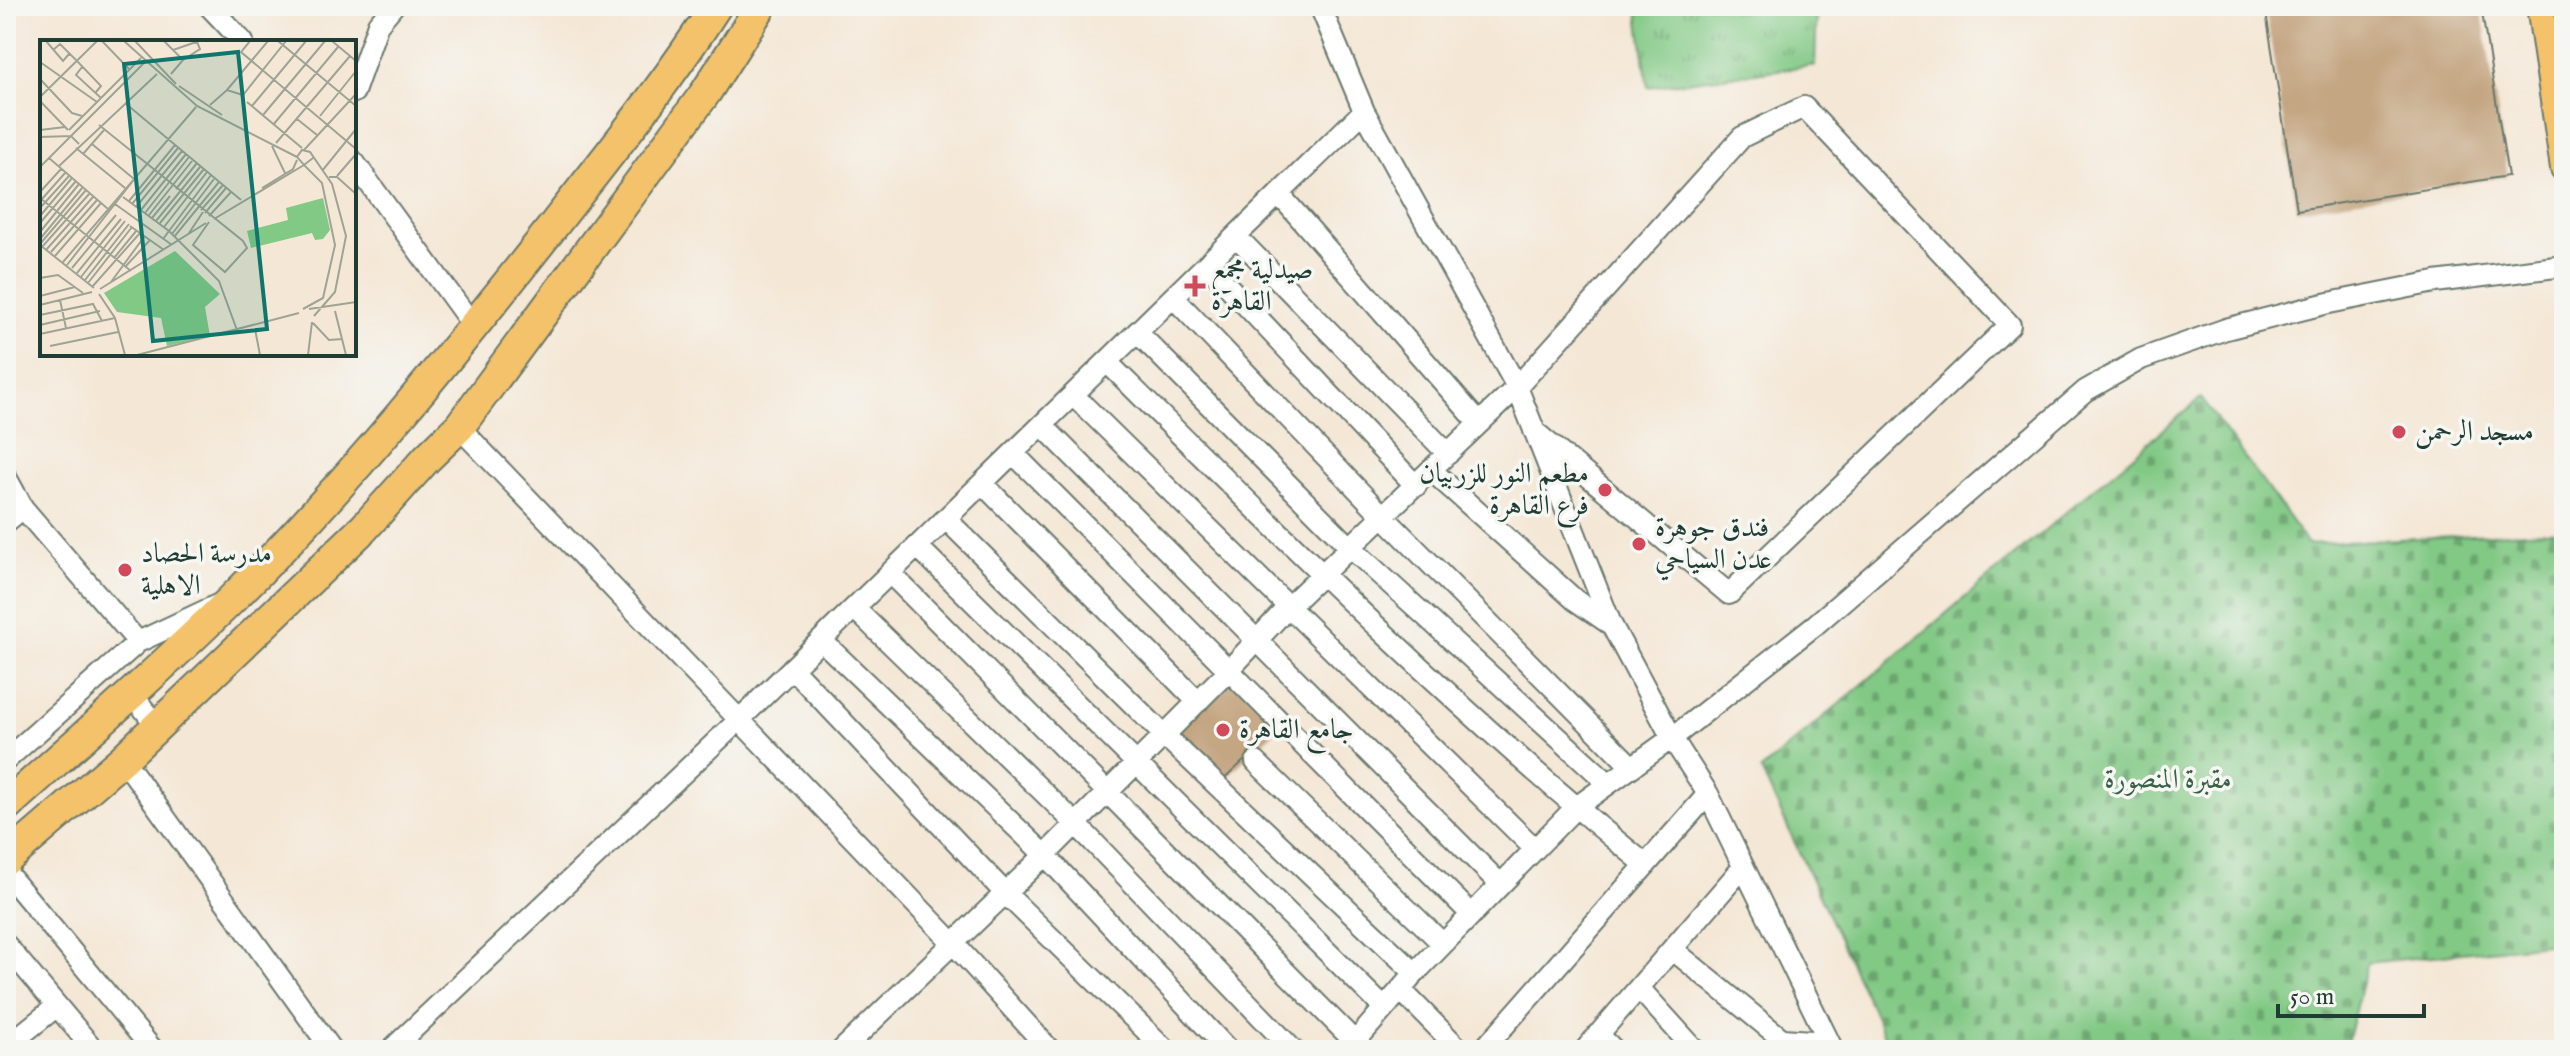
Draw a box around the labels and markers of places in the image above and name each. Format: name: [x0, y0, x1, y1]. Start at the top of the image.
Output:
place label: صيدلية مجمع القاهرة: [1211, 253, 1313, 320]
marker: صيدلية مجمع القاهرة: [1186, 277, 1204, 295]
place label: مسجد الرحمن: [2415, 415, 2534, 450]
marker: مسجد الرحمن: [2390, 423, 2408, 441]
place label: مطعم النور للزربيان فرع القاهرة: [1419, 457, 1589, 528]
marker: مطعم النور للزربيان فرع القاهرة: [1596, 481, 1614, 499]
place label: فندق جوهرة عدن السياحي: [1655, 511, 1772, 581]
marker: فندق جوهرة عدن السياحي: [1630, 535, 1648, 553]
place label: مدرسة الحصاد الاهلية: [141, 537, 272, 604]
marker: مدرسة الحصاد الاهلية: [116, 561, 134, 579]
place label: جامع القاهرة: [1239, 713, 1354, 754]
marker: جامع القاهرة: [1214, 721, 1232, 739]

